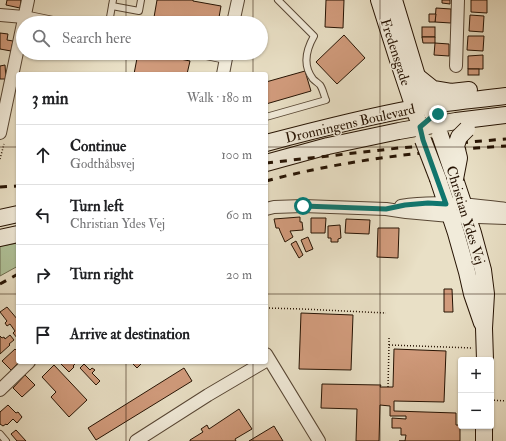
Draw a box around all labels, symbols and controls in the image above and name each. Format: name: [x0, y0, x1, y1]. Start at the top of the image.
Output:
search box: [16, 16, 268, 60]
street label: Fredensgade: [377, 16, 414, 88]
icon: search: [30, 27, 52, 49]
text: Search here: [62, 29, 131, 48]
text: 3 min: [32, 88, 69, 109]
text: Walk · 180 m: [187, 90, 252, 106]
street label: Dronningens Boulevard: [284, 100, 417, 147]
route end: [429, 105, 447, 123]
text: Continue: [70, 137, 126, 156]
icon: ahead: [32, 144, 54, 166]
text: 100 m: [221, 147, 252, 163]
text: Godthåbsvej: [70, 156, 135, 172]
street label: Christian Ydes Vej: [442, 164, 489, 267]
text: Turn left: [70, 197, 124, 216]
route start: [294, 197, 312, 215]
icon: left: [32, 204, 54, 226]
text: 60 m: [226, 207, 252, 223]
text: Christian Ydes Vej: [70, 216, 165, 232]
icon: right: [32, 264, 54, 286]
text: Turn right: [70, 265, 133, 284]
text: 20 m: [226, 267, 252, 283]
icon: arrive: [32, 324, 54, 346]
text: Arrive at destination: [70, 325, 190, 344]
map controls: [458, 357, 494, 429]
button: +: [458, 357, 494, 393]
button: −: [458, 393, 494, 429]

